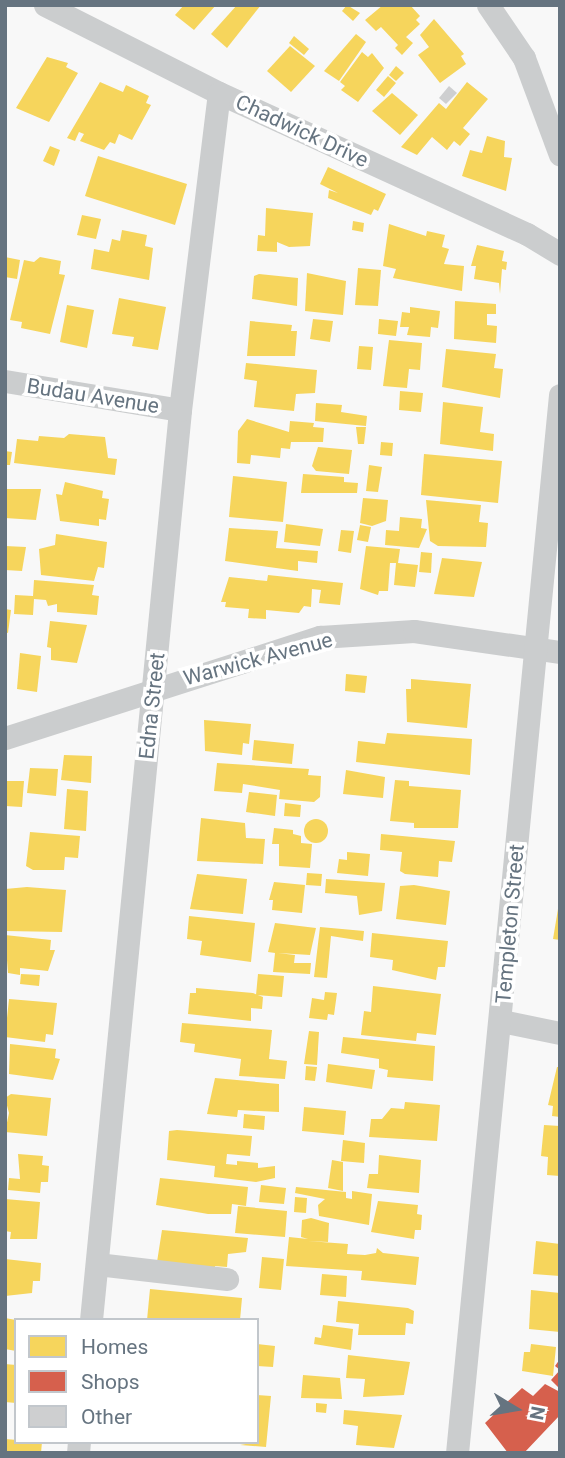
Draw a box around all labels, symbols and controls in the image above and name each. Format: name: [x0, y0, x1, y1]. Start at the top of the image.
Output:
street label: Chadwick Drive: [232, 89, 372, 173]
street label: Budau Avenue: [25, 373, 161, 419]
street label: Warwick Avenue: [181, 627, 335, 691]
street label: Edna Street: [134, 651, 170, 761]
street label: Templeton Street: [490, 843, 530, 1005]
legend: [14, 1318, 259, 1444]
text: Homes: [81, 1335, 148, 1359]
text: Shops: [81, 1370, 140, 1394]
north arrow: [481, 1374, 551, 1444]
text: N: [525, 1404, 550, 1422]
text: Other: [81, 1405, 132, 1429]

